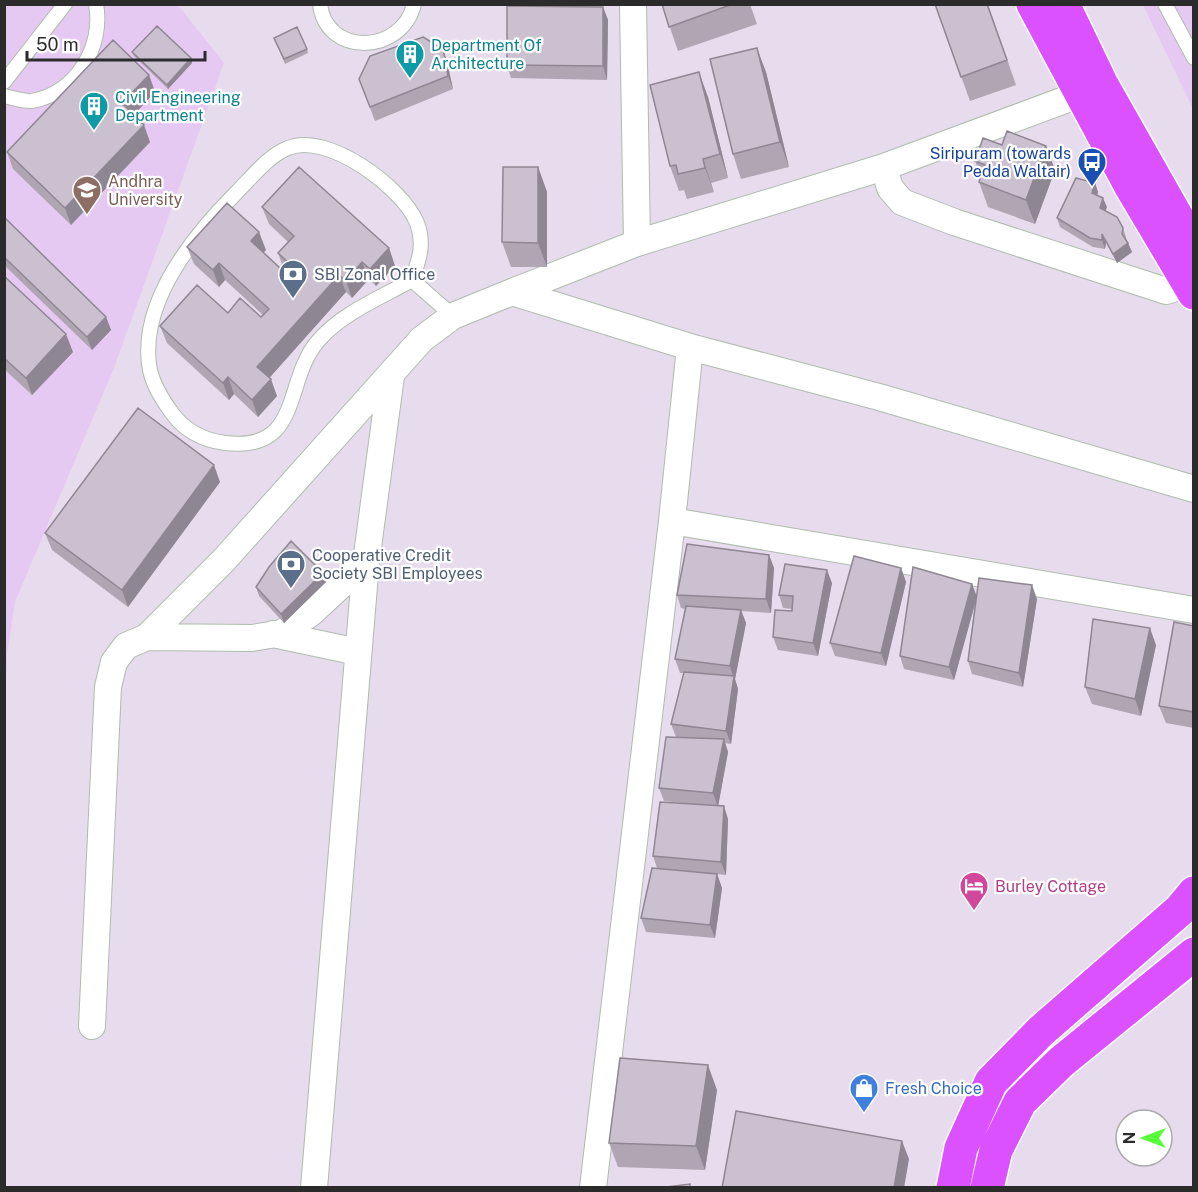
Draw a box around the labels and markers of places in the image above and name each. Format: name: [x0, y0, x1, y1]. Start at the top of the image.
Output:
place label: Department Of Architecture: [431, 36, 542, 73]
building icon: Department Of Architecture: [394, 38, 426, 80]
place label: Civil Engineering Department: [115, 88, 241, 125]
building icon: Civil Engineering Department: [78, 90, 110, 132]
place label: Siripuram (towards Pedda Waltair): [930, 144, 1071, 181]
bus stop icon: Siripuram (towards Pedda Waltair): [1076, 146, 1108, 188]
place label: Andhra University: [108, 172, 183, 209]
school or university icon: Andhra University: [71, 174, 103, 216]
bank icon: SBI Zonal Office: [277, 258, 309, 300]
place label: SBI Zonal Office: [314, 265, 435, 284]
place label: Cooperative Credit Society SBI Employees: [312, 546, 483, 583]
bank icon: Cooperative Credit Society SBI Employees: [275, 548, 307, 590]
hotel icon: Burley Cottage: [958, 870, 990, 912]
place label: Burley Cottage: [995, 877, 1106, 896]
shop icon: Fresh Choice: [848, 1072, 880, 1114]
place label: Fresh Choice: [885, 1079, 982, 1098]

